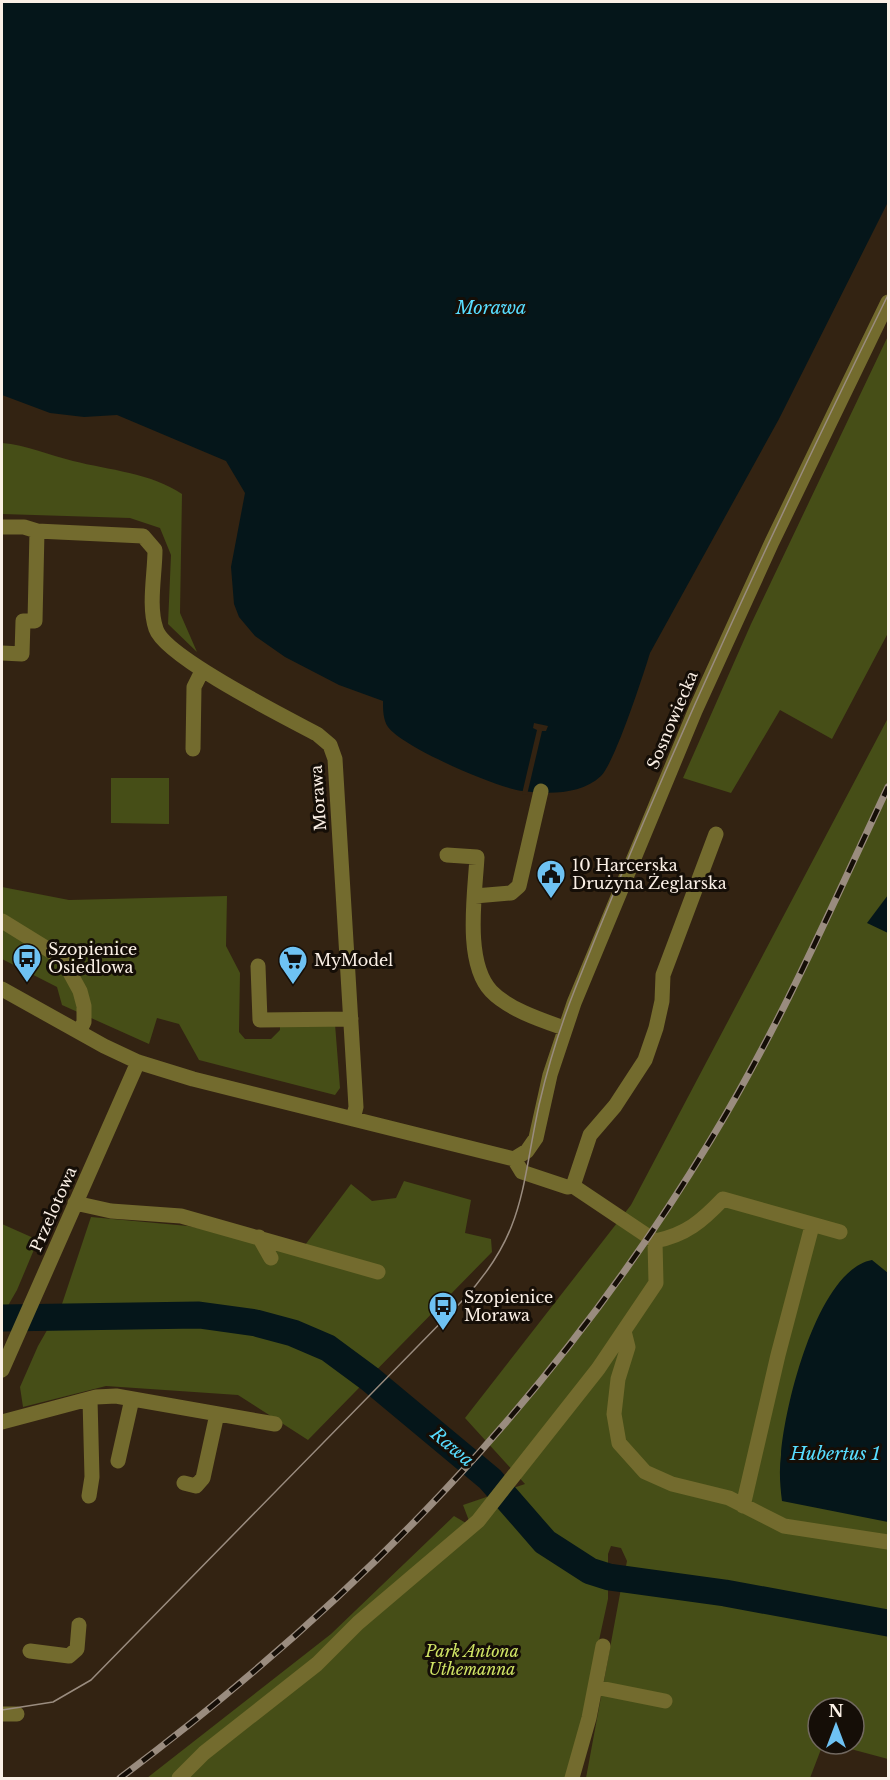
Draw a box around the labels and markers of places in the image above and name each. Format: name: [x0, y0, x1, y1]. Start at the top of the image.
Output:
place label: 10 Harcerska Drużyna Żeglarska: [572, 855, 727, 893]
public building icon: 10 Harcerska Drużyna Żeglarska: [535, 858, 567, 900]
place label: Szopienice Osiedlowa: [48, 939, 137, 977]
bus stop icon: Szopienice Osiedlowa: [11, 942, 43, 984]
supermarket icon: MyModel: [277, 944, 309, 986]
place label: MyModel: [314, 950, 393, 970]
place label: Szopienice Morawa: [464, 1287, 553, 1325]
bus stop icon: Szopienice Morawa: [427, 1290, 459, 1332]

